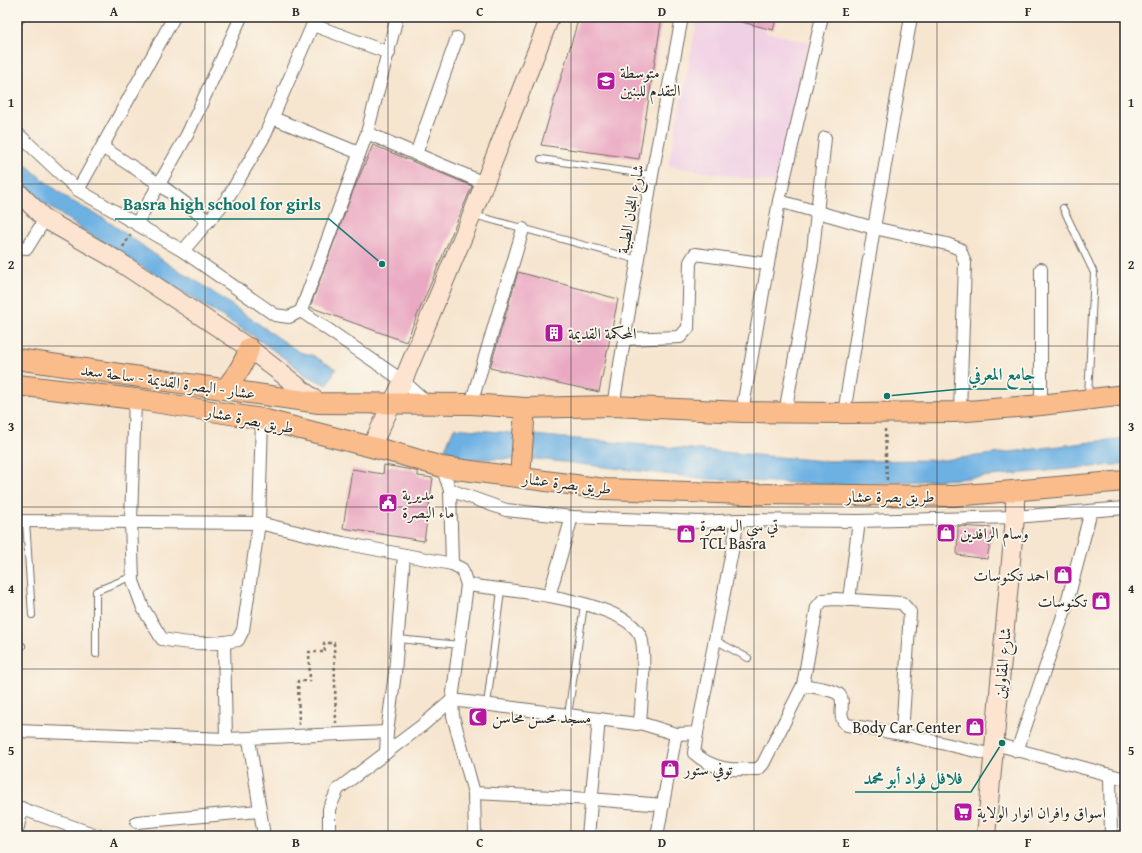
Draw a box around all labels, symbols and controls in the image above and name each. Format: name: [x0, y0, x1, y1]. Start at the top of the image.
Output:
text: A: [110, 2, 119, 21]
text: B: [292, 2, 300, 21]
text: C: [476, 2, 484, 21]
text: D: [658, 2, 666, 21]
text: E: [843, 2, 850, 21]
text: F: [1025, 2, 1032, 21]
place label: متوسطة التقدم للبنين: [620, 60, 681, 105]
school or university icon: متوسطة التقدم للبنين: [595, 70, 617, 92]
text: 1: [8, 93, 14, 112]
text: 1: [1128, 93, 1134, 112]
street label: شارع اللجان الطبية: [610, 163, 652, 256]
callout: Basra high school for girls: [115, 190, 329, 219]
text: Basra high school for girls: [123, 191, 321, 216]
text: 2: [8, 255, 15, 274]
text: 2: [1128, 255, 1135, 274]
place label: المحكمة القديمة: [568, 321, 637, 345]
building icon: المحكمة القديمة: [543, 322, 565, 344]
street label: عشار - البصرة القديمة - ساحة سعد: [79, 357, 257, 405]
callout: جامع المعرفي: [961, 360, 1044, 389]
text: جامع المعرفي: [968, 361, 1035, 390]
street label: طريق بصرة عشار: [202, 398, 296, 439]
text: 3: [8, 417, 14, 436]
text: 3: [1128, 417, 1134, 436]
street label: طريق بصرة عشار: [519, 465, 613, 500]
place label: مديرية ماء البصرة: [402, 482, 455, 524]
street label: طريق بصرة عشار: [843, 484, 935, 508]
public building icon: مديرية ماء البصرة: [377, 492, 399, 514]
place label: تي سي ال بصرة TCL Basra: [700, 513, 779, 555]
place label: وسام الرافدين: [960, 521, 1029, 548]
shop icon: وسام الرافدين: [935, 522, 957, 544]
shop icon: تي سي ال بصرة TCL Basra: [675, 523, 697, 545]
place label: احمد تكنوسات: [973, 563, 1049, 587]
shop icon: احمد تكنوسات: [1052, 564, 1074, 586]
text: 4: [8, 579, 15, 598]
text: 4: [1128, 579, 1135, 598]
place label: تكنوسات: [1038, 589, 1088, 613]
shop icon: تكنوسات: [1090, 590, 1112, 612]
street label: شارع المقاولين: [987, 626, 1019, 700]
place label: مسجد محسن محاسن: [492, 705, 591, 729]
mosque icon: مسجد محسن محاسن: [467, 706, 489, 728]
place label: Body Car Center: [852, 715, 961, 739]
shop icon: Body Car Center: [964, 716, 986, 738]
text: 5: [8, 741, 15, 760]
text: 5: [1128, 741, 1135, 760]
place label: توفي ستور: [682, 757, 733, 782]
shop icon: توفي ستور: [659, 758, 681, 780]
callout: فلافل فواد أبو محمد: [855, 763, 971, 792]
text: فلافل فواد أبو محمد: [863, 765, 963, 790]
place label: اسواق وافران انوار الولاية: [977, 800, 1106, 824]
supermarket icon: اسواق وافران انوار الولاية: [952, 801, 974, 823]
text: A: [110, 833, 119, 852]
text: B: [292, 833, 300, 852]
text: C: [476, 833, 484, 852]
text: D: [658, 833, 666, 852]
text: E: [843, 833, 850, 852]
text: F: [1025, 833, 1032, 852]

